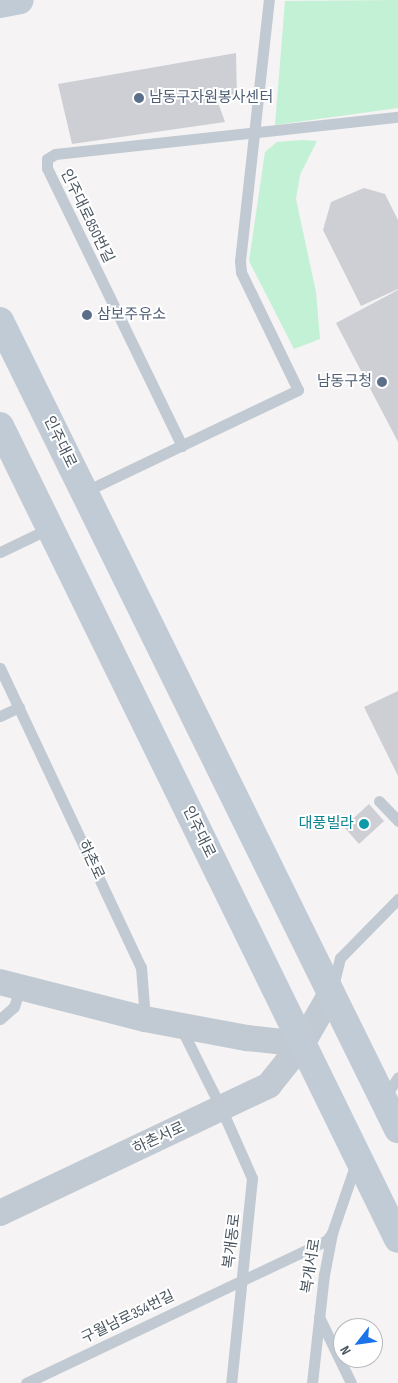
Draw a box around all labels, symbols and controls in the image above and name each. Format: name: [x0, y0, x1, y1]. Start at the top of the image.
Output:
place label: 남동구자원봉사센터: [149, 89, 273, 107]
marker: 남동구자원봉사센터: [133, 92, 145, 104]
street label: 인주대로850번길: [57, 166, 117, 266]
place label: 삼보주유소: [97, 306, 166, 324]
marker: 삼보주유소: [81, 309, 93, 321]
place label: 남동구청: [317, 373, 372, 391]
marker: 남동구청: [376, 376, 388, 388]
street label: 인주대로: [40, 413, 80, 471]
street label: 인주대로: [179, 803, 219, 861]
place label: 대풍빌라: [299, 815, 354, 833]
marker: 대풍빌라: [358, 818, 370, 830]
street label: 하촌로: [74, 837, 108, 883]
street label: 하촌서로: [130, 1118, 188, 1158]
street label: 복개동로: [220, 1213, 244, 1269]
street label: 복개서로: [298, 1237, 324, 1295]
street label: 구월남로354번길: [78, 1287, 178, 1347]
north arrow: [333, 1318, 383, 1368]
text: N: [336, 1343, 355, 1358]

